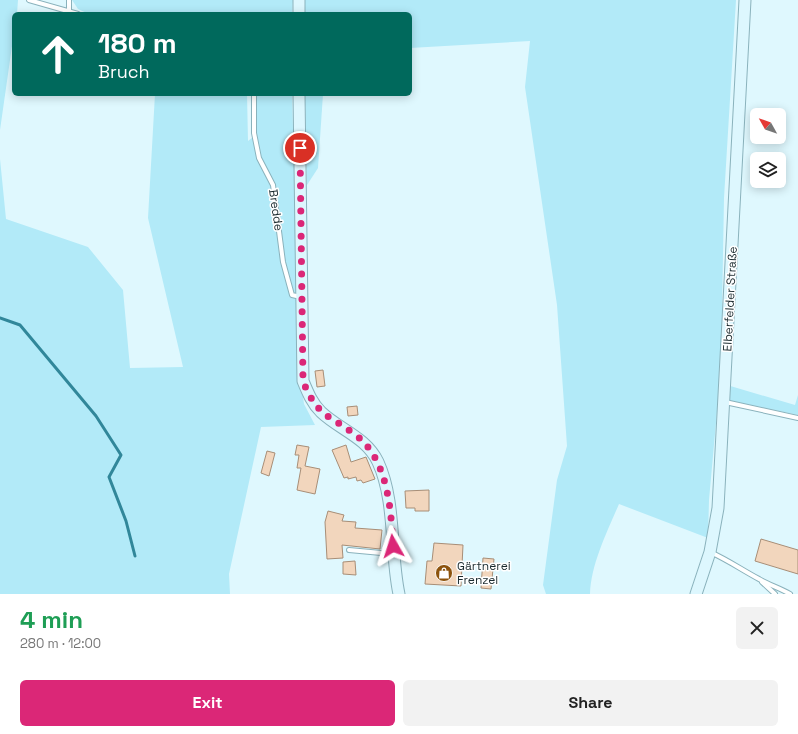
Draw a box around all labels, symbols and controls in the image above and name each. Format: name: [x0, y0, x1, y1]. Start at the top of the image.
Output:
text: 180 m: [98, 25, 177, 61]
icon: ahead: [32, 28, 84, 80]
text: Bruch: [98, 60, 150, 83]
north arrow: [750, 108, 786, 144]
map controls: [750, 108, 786, 188]
pin: [283, 131, 317, 165]
icon: arrive: [289, 137, 311, 159]
button: layers: [750, 152, 786, 188]
street label: Bredde: [265, 188, 287, 232]
street label: Elberfelder Straße: [719, 246, 741, 352]
position arrow: [372, 525, 414, 567]
place label: Gärtnerei Frenzel: [457, 558, 511, 588]
shop icon: Gärtnerei Frenzel: [434, 563, 454, 583]
text: 4 min: [20, 604, 83, 635]
button: close: [736, 607, 778, 649]
text: 280 m · 12:00: [20, 635, 101, 652]
button: Exit: [20, 680, 395, 726]
button: Share: [403, 680, 778, 726]

